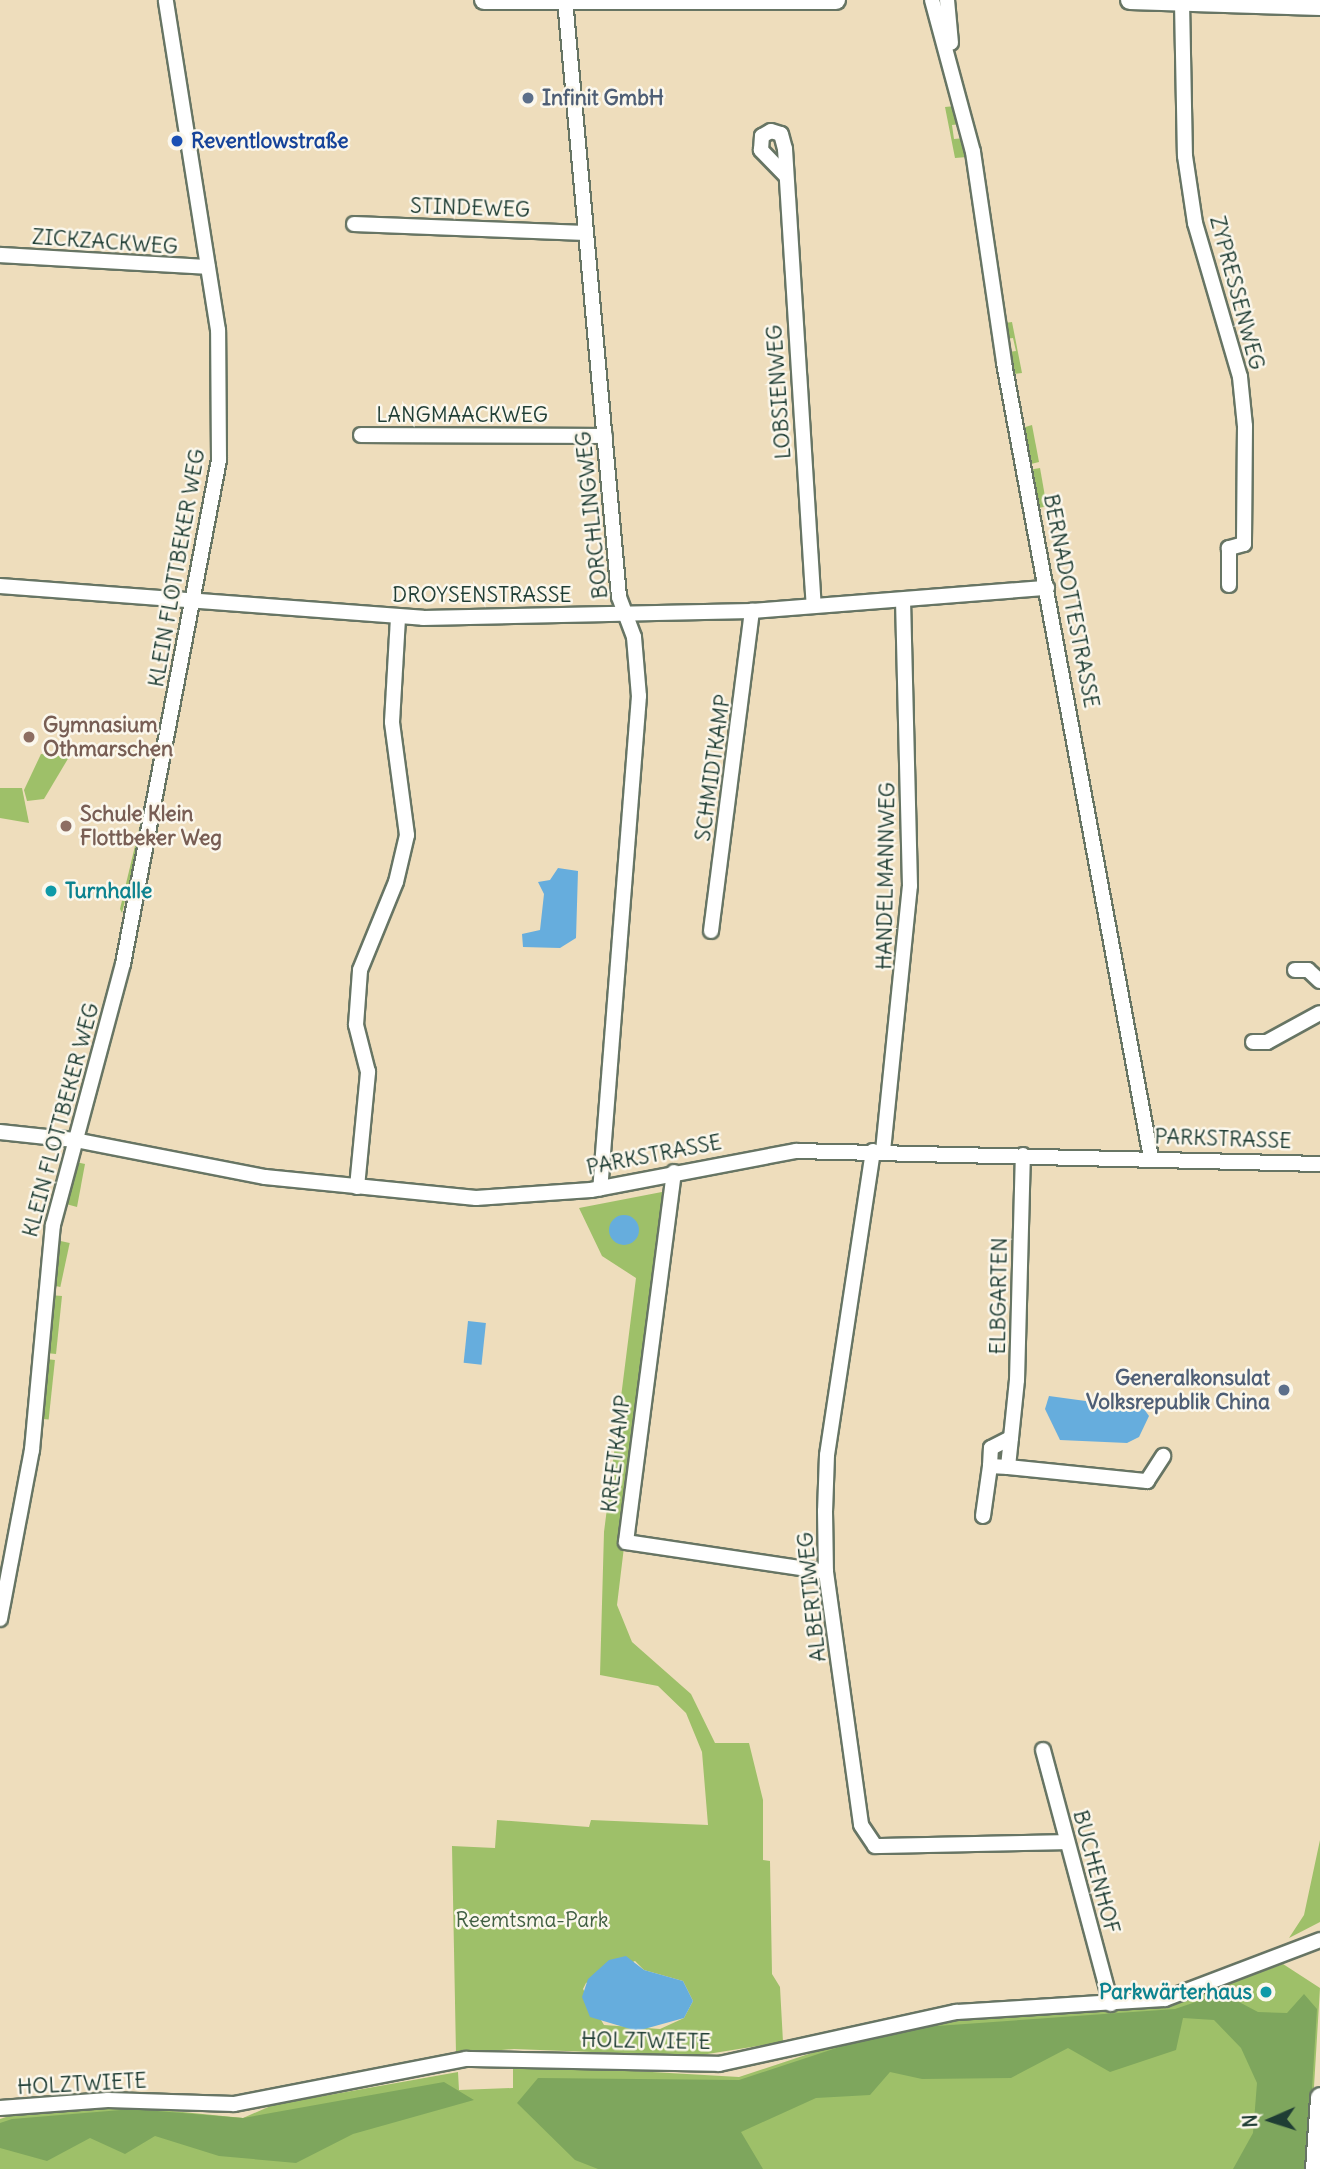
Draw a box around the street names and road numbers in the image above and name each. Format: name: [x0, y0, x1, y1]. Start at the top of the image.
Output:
street label: STINDEWEG: [410, 193, 530, 223]
street label: ZYPRESSENWEG: [1204, 213, 1270, 373]
street label: ZICKZACKWEG: [31, 224, 179, 260]
street label: LOBSIENWEG: [762, 324, 796, 460]
street label: LANGMAACKWEG: [376, 402, 548, 428]
street label: BORCHLINGWEG: [571, 430, 613, 600]
street label: KLEIN FLOTTBEKER WEG: [144, 447, 210, 689]
street label: BERNADOTTESTRASSE: [1038, 492, 1104, 710]
street label: DROYSENSTRASSE: [392, 582, 572, 608]
street label: SCHMIDTKAMP: [690, 693, 736, 843]
street label: HANDELMANNWEG: [872, 782, 900, 970]
street label: KLEIN FLOTTBEKER WEG: [18, 1000, 104, 1240]
street label: PARKSTRASSE: [1154, 1124, 1292, 1154]
street label: PARKSTRASSE: [584, 1130, 724, 1180]
street label: ELBGARTEN: [985, 1237, 1013, 1355]
street label: KREETKAMP: [596, 1394, 636, 1514]
street label: ALBERTIWEG: [793, 1531, 831, 1663]
street label: BUCHENHOF: [1067, 1807, 1125, 1937]
street label: HOLZTWIETE: [581, 2027, 711, 2055]
street label: HOLZTWIETE: [17, 2068, 147, 2100]

